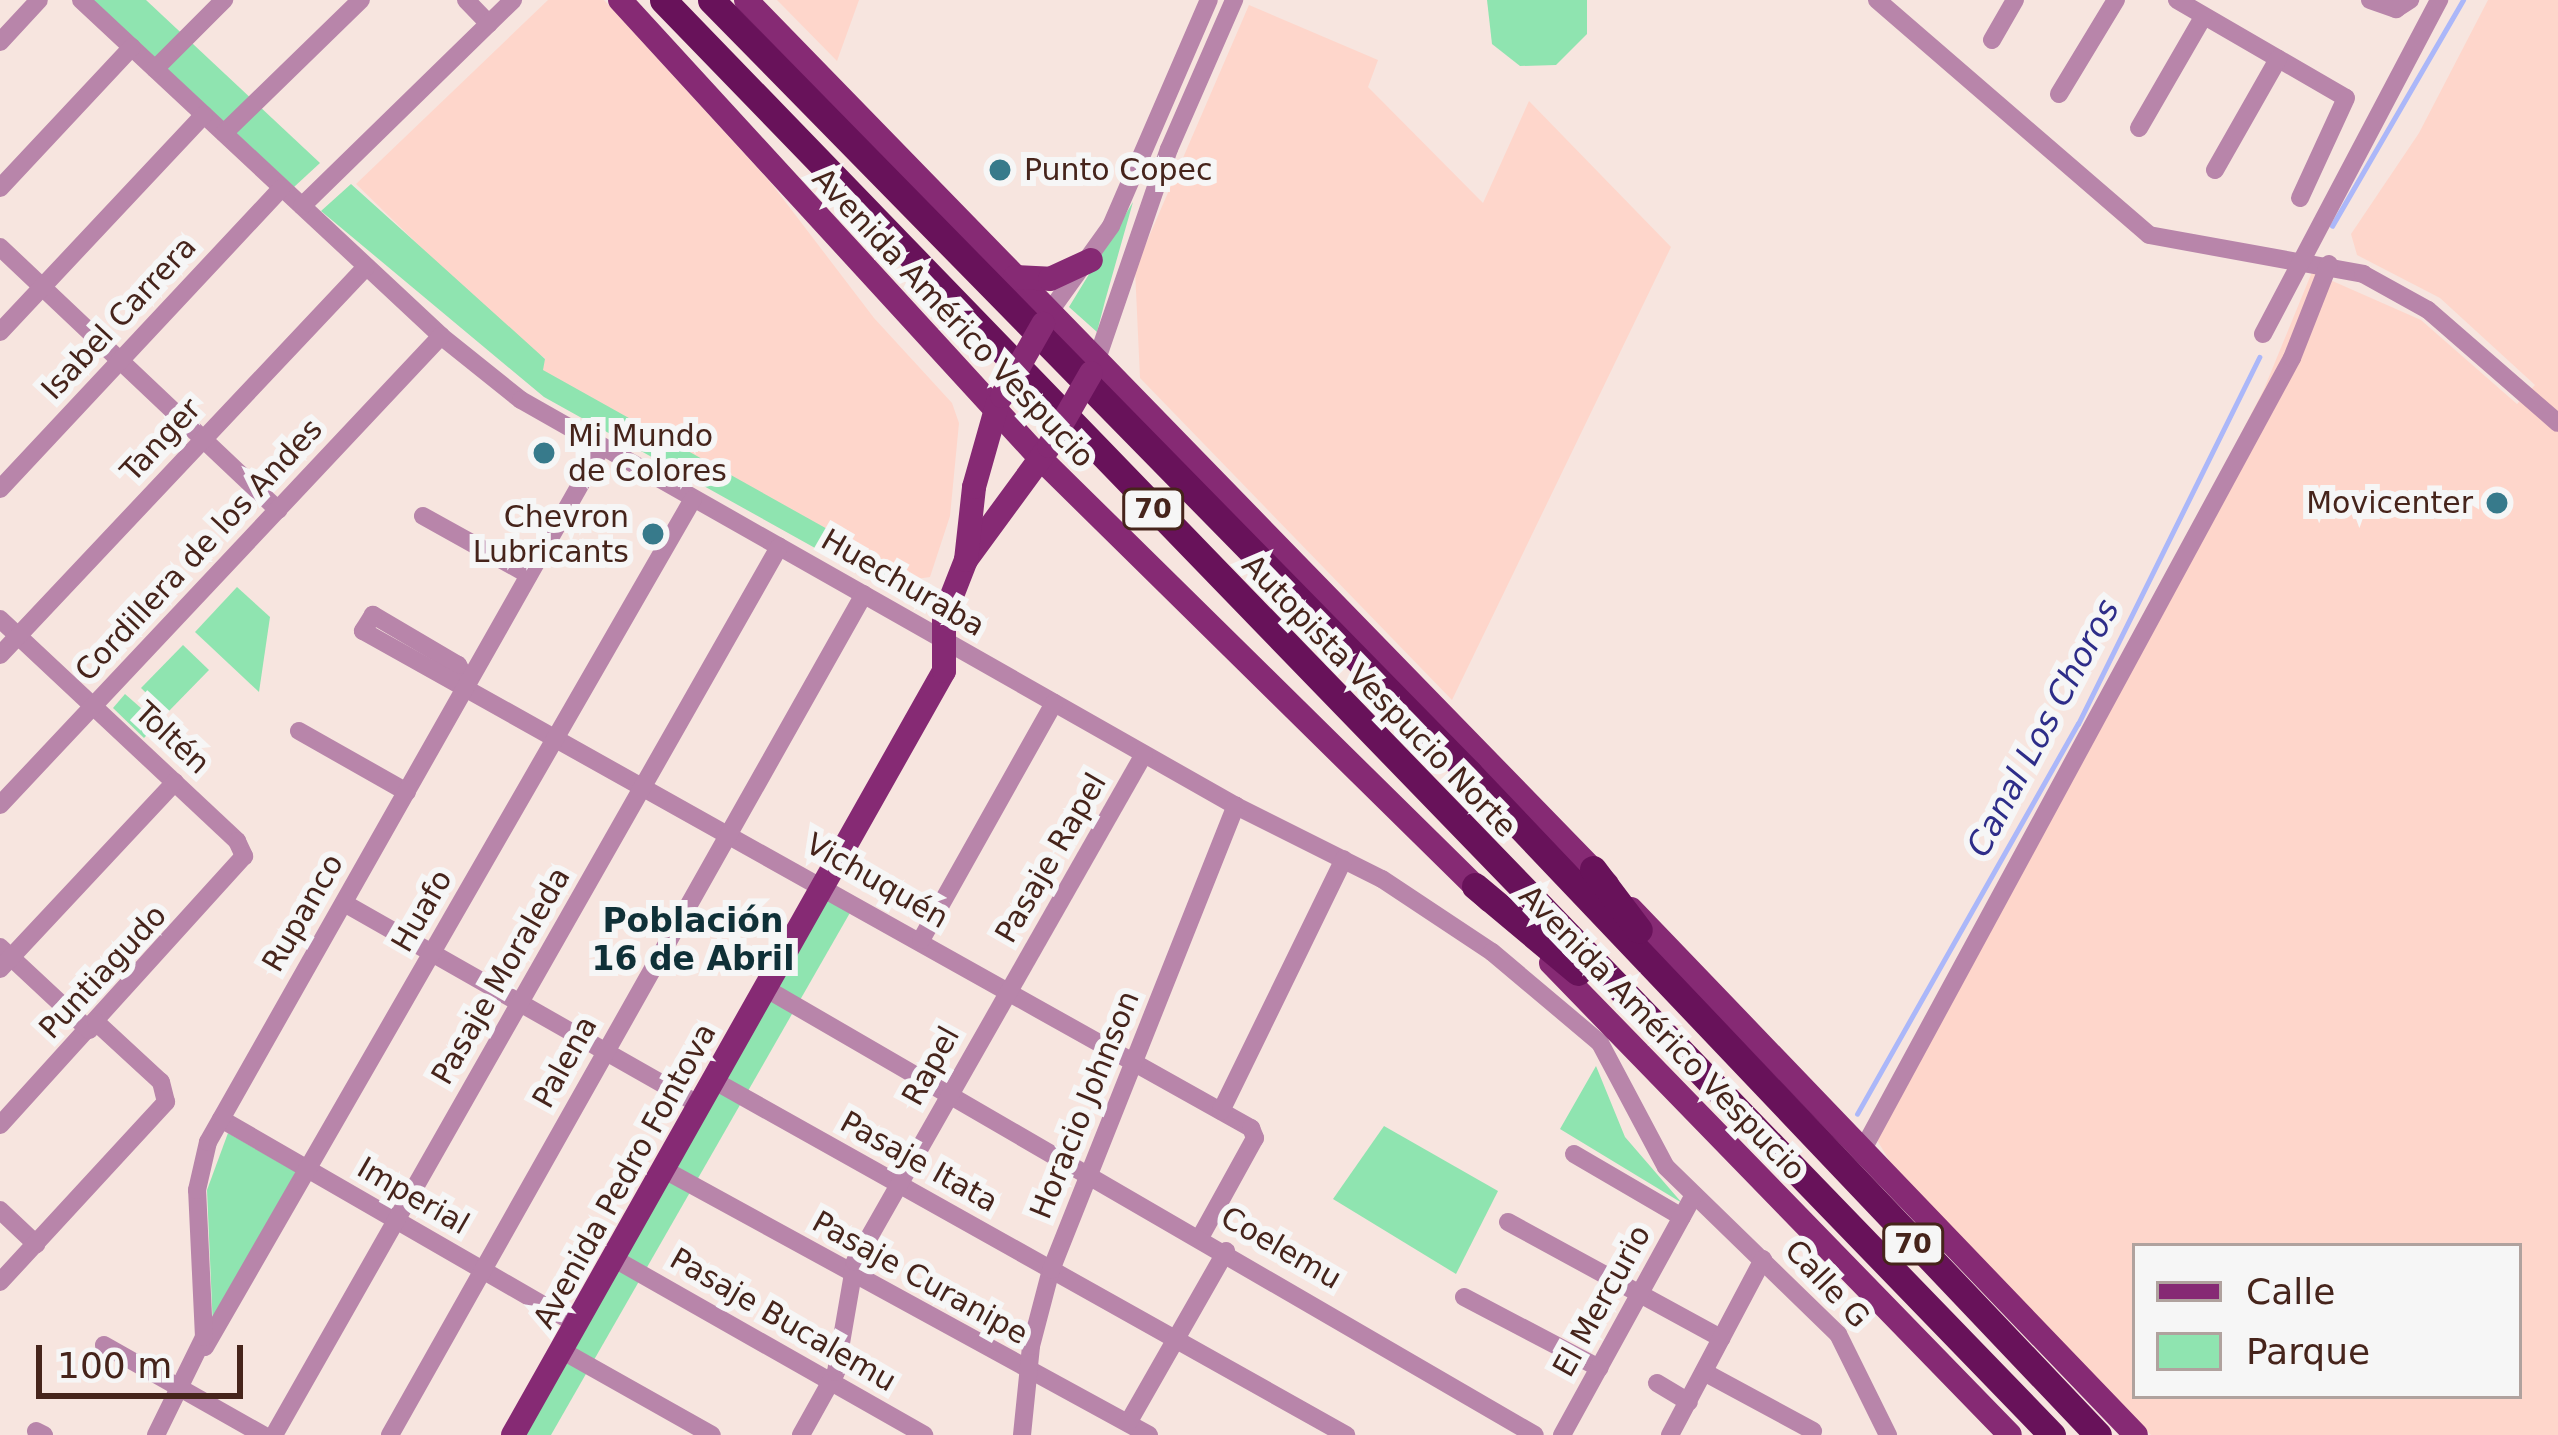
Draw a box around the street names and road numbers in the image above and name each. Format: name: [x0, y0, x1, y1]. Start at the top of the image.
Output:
street label: Avenida Américo Vespucio: [805, 161, 1101, 475]
street label: Isabel Carrera: [34, 229, 204, 407]
street label: Tanger: [114, 391, 208, 489]
street label: Cordillera de los Andes: [68, 411, 330, 689]
road number: 70: [1120, 488, 1186, 530]
street label: Huechuraba: [815, 522, 991, 644]
street label: Autopista Vespucio Norte: [1235, 547, 1523, 845]
street label: Toltén: [127, 694, 217, 782]
street label: Pasaje Rapel: [988, 767, 1114, 949]
street label: Vichuquén: [799, 826, 955, 936]
street label: Rupanco: [255, 848, 351, 978]
street label: Pasaje Moraleda: [424, 861, 578, 1091]
street label: Huafo: [384, 864, 460, 958]
street label: Avenida Américo Vespucio: [1511, 878, 1813, 1188]
street label: Puntiagudo: [32, 898, 174, 1046]
street label: Horacio Johnson: [1023, 986, 1147, 1224]
street label: Palena: [525, 1010, 605, 1114]
street label: Avenida Pedro Fontova: [526, 1017, 724, 1335]
street label: Rapel: [895, 1020, 967, 1112]
street label: Pasaje Itata: [834, 1104, 1004, 1220]
street label: Imperial: [351, 1150, 475, 1242]
street label: Coelemu: [1215, 1199, 1347, 1297]
street label: Pasaje Curanipe: [806, 1204, 1034, 1352]
street label: El Mercurio: [1546, 1219, 1658, 1383]
road number: 70: [1880, 1223, 1946, 1265]
street label: Calle G: [1777, 1233, 1877, 1335]
street label: Pasaje Bucalemu: [664, 1241, 902, 1399]

